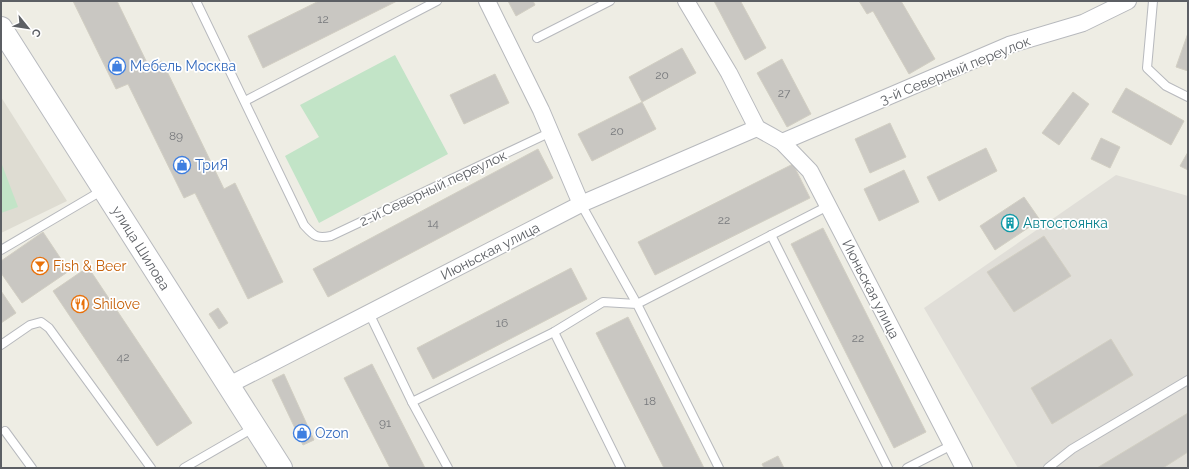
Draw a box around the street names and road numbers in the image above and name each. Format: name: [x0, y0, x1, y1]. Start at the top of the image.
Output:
street label: 3-й Северный переулок: [877, 32, 1033, 108]
street label: 2-й Северный переулок: [357, 147, 509, 229]
street label: улица Шилова: [109, 203, 173, 293]
street label: Июньская улица: [438, 219, 542, 283]
street label: Июньская улица: [839, 237, 903, 341]

